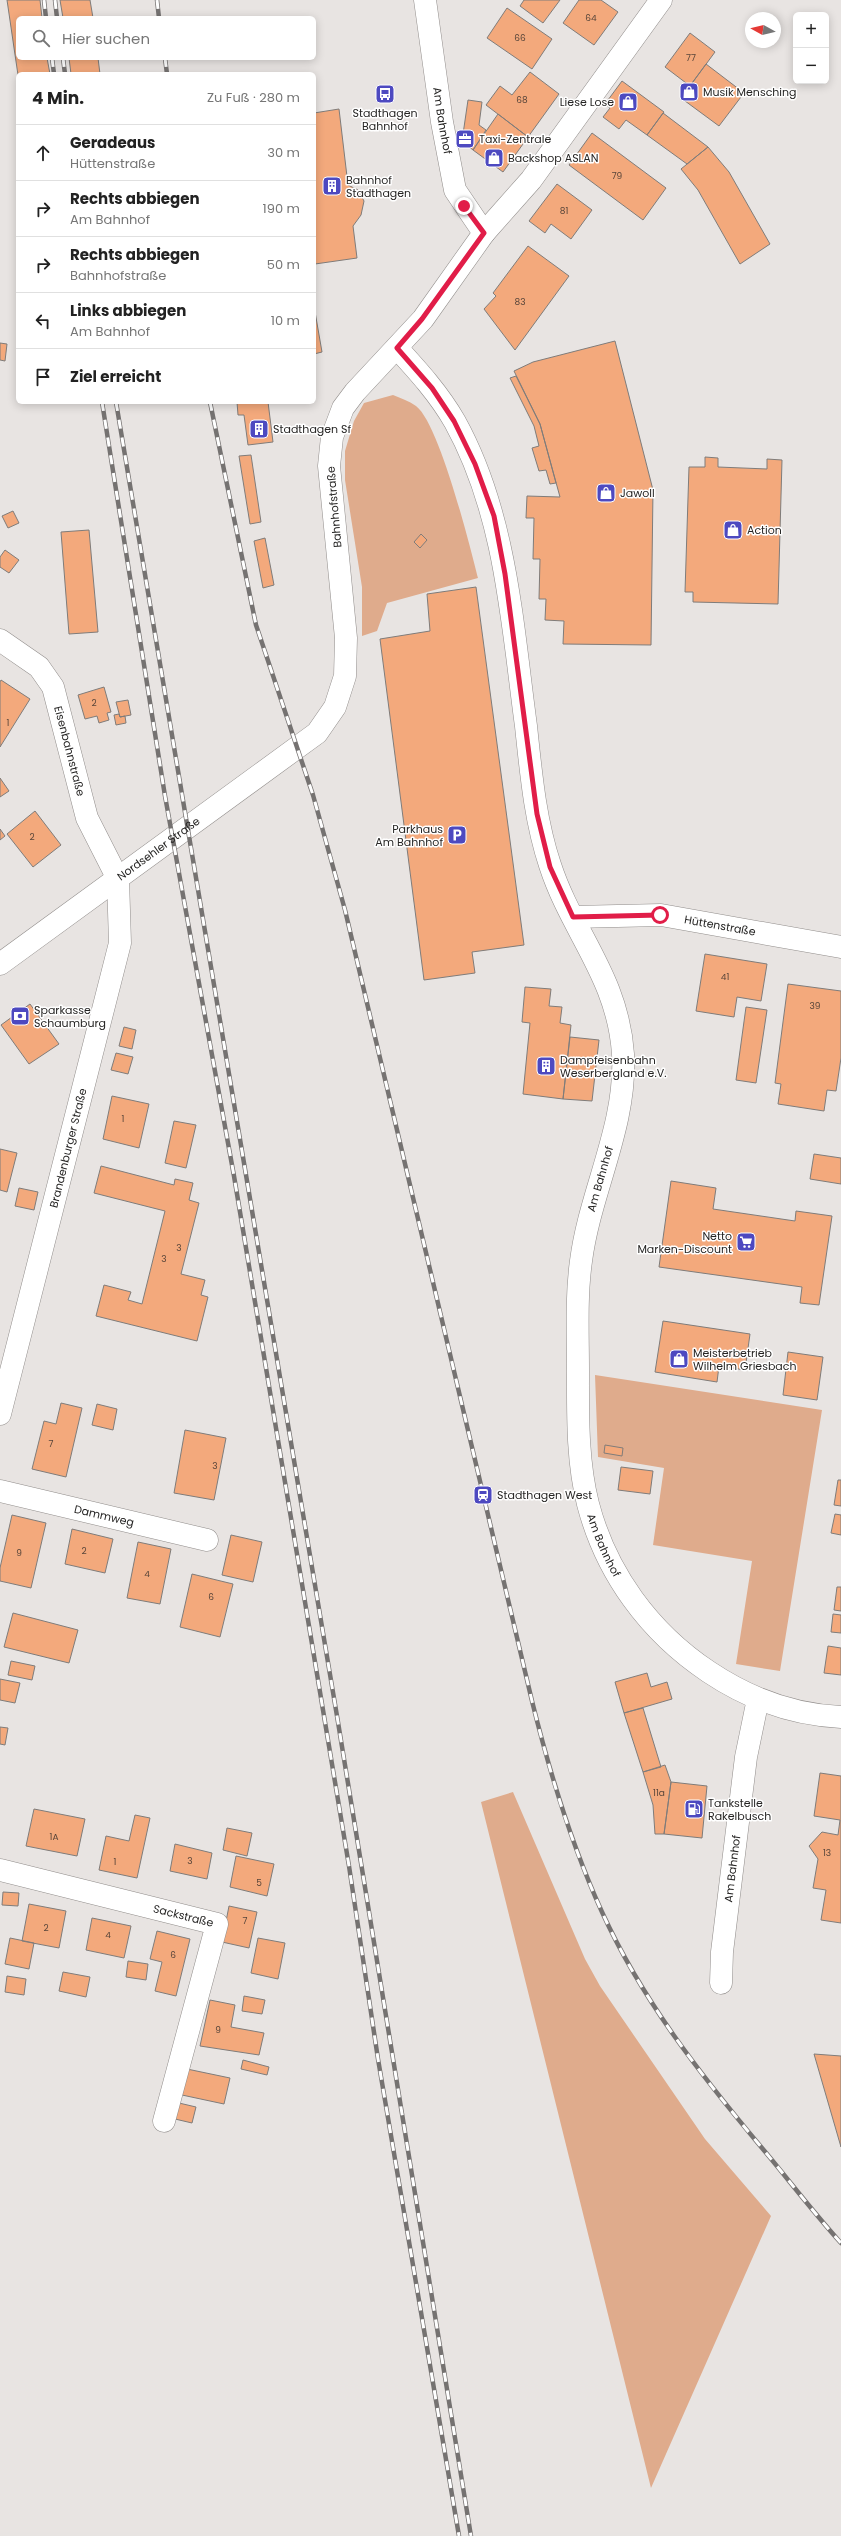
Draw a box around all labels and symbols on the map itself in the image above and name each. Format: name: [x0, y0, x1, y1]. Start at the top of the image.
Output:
house number: 64: [585, 12, 597, 24]
north arrow: [745, 12, 781, 48]
house number: 66: [514, 32, 526, 44]
house number: 77: [686, 52, 696, 64]
shop icon: Musik Mensching: [678, 81, 700, 103]
bus stop icon: Stadthagen Bahnhof: [374, 83, 396, 105]
place label: Musik Mensching: [703, 84, 797, 100]
street label: Am Bahnhof: [429, 86, 456, 156]
shop icon: Liese Lose: [617, 91, 639, 113]
house number: 68: [516, 94, 528, 106]
place label: Liese Lose: [560, 94, 614, 110]
place label: Stadthagen Bahnhof: [352, 105, 418, 134]
office icon: Taxi-Zentrale: [454, 128, 476, 150]
place label: Taxi-Zentrale: [479, 131, 551, 147]
shop icon: Backshop ASLAN: [483, 147, 505, 169]
place label: Backshop ASLAN: [508, 150, 599, 166]
house number: 79: [612, 170, 623, 182]
place label: Bahnhof Stadthagen: [346, 172, 411, 201]
building icon: Bahnhof Stadthagen: [321, 175, 343, 197]
route end: [455, 197, 473, 215]
house number: 81: [560, 205, 568, 217]
house number: 83: [515, 296, 525, 308]
building icon: Stadthagen Sf: [248, 418, 270, 440]
place label: Stadthagen Sf: [273, 421, 352, 437]
street label: Bahnhofstraße: [322, 466, 346, 548]
shop icon: Jawoll: [595, 482, 617, 504]
place label: Jawoll: [620, 485, 655, 501]
shop icon: Action: [722, 519, 744, 541]
place label: Action: [747, 522, 782, 538]
house number: 2: [91, 697, 97, 709]
street label: Eisenbahnstraße: [50, 704, 89, 798]
house number: 1: [7, 717, 10, 729]
street label: Nordsehler Straße: [114, 813, 203, 884]
place label: Parkhaus Am Bahnhof: [375, 821, 443, 850]
parking icon: Parkhaus Am Bahnhof: [446, 824, 468, 846]
house number: 2: [29, 831, 35, 843]
route start: [651, 906, 669, 924]
street label: Hüttenstraße: [683, 911, 757, 940]
house number: 41: [721, 971, 729, 983]
house number: 39: [810, 1000, 821, 1012]
place label: Sparkasse Schaumburg: [34, 1002, 106, 1031]
bank icon: Sparkasse Schaumburg: [9, 1005, 31, 1027]
place label: Dampfeisenbahn Weserbergland e.V.: [560, 1052, 666, 1081]
building icon: Dampfeisenbahn Weserbergland e.V.: [535, 1055, 557, 1077]
street label: Brandenburger Straße: [45, 1086, 91, 1210]
house number: 1: [122, 1113, 125, 1125]
street label: Am Bahnhof: [583, 1144, 617, 1214]
place label: Netto Marken-Discount: [637, 1228, 732, 1257]
supermarket icon: Netto Marken-Discount: [735, 1231, 757, 1253]
house number: 3: [176, 1242, 182, 1254]
house number: 3: [161, 1253, 167, 1265]
place label: Meisterbetrieb Wilhelm Griesbach: [693, 1345, 797, 1374]
shop icon: Meisterbetrieb Wilhelm Griesbach: [668, 1348, 690, 1370]
house number: 7: [49, 1438, 54, 1450]
house number: 3: [212, 1460, 218, 1472]
station icon: Stadthagen West: [472, 1484, 494, 1506]
place label: Stadthagen West: [497, 1487, 592, 1503]
street label: Dammweg: [73, 1501, 136, 1530]
street label: Am Bahnhof: [583, 1512, 625, 1580]
house number: 2: [81, 1545, 87, 1557]
house number: 9: [16, 1547, 22, 1559]
house number: 4: [144, 1568, 150, 1580]
house number: 6: [208, 1591, 214, 1603]
house number: 11a: [653, 1787, 665, 1799]
place label: Tankstelle Rakelbusch: [708, 1795, 771, 1824]
fuel station icon: Tankstelle Rakelbusch: [683, 1798, 705, 1820]
house number: 1A: [50, 1831, 58, 1843]
street label: Am Bahnhof: [720, 1834, 744, 1903]
house number: 13: [823, 1847, 831, 1859]
house number: 3: [187, 1855, 193, 1867]
house number: 1: [114, 1856, 117, 1868]
house number: 5: [256, 1877, 262, 1889]
street label: Sackstraße: [151, 1900, 216, 1931]
house number: 7: [243, 1915, 248, 1927]
house number: 2: [43, 1922, 49, 1934]
house number: 4: [105, 1929, 111, 1941]
house number: 6: [170, 1949, 176, 1961]
house number: 9: [215, 2024, 221, 2036]

